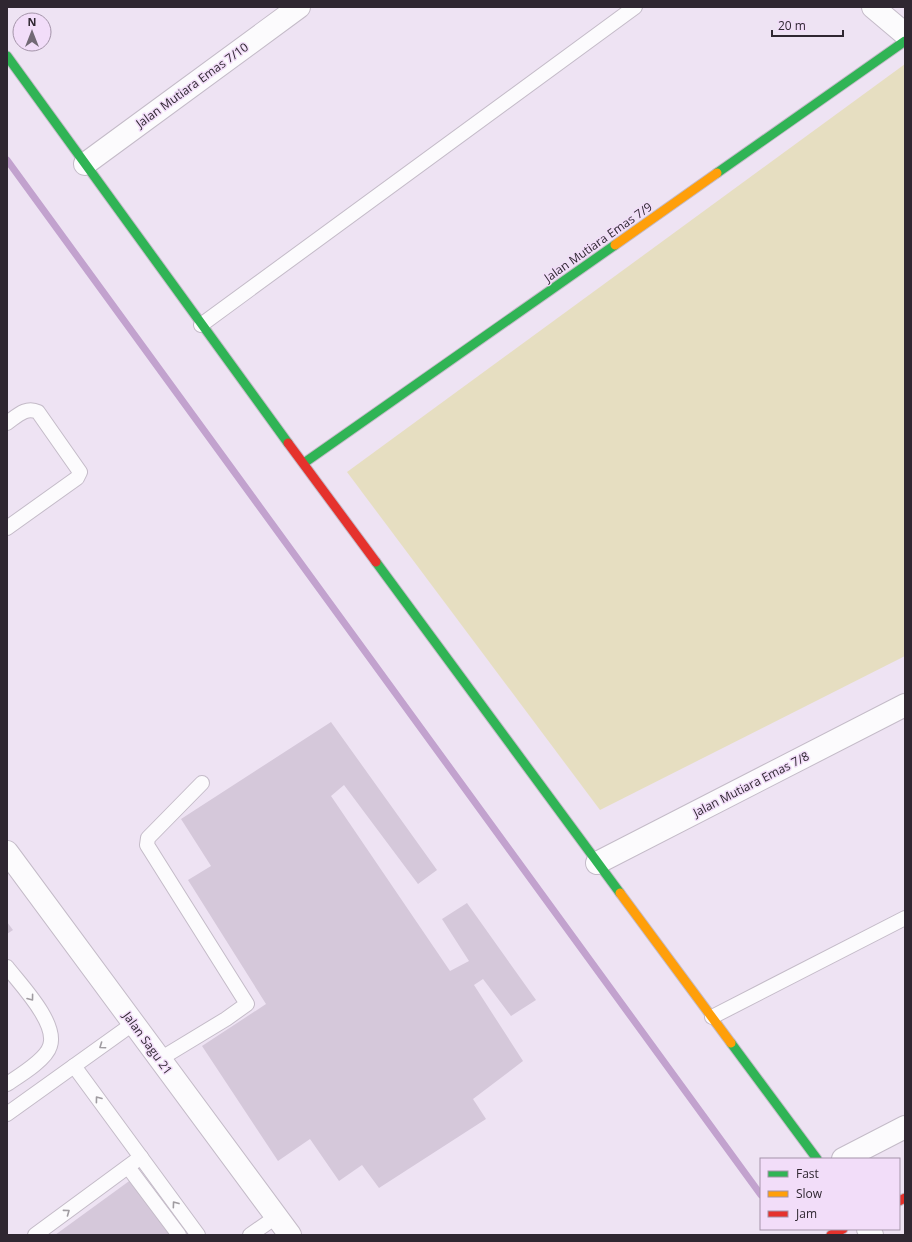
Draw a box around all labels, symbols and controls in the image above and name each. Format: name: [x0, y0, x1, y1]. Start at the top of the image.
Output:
north arrow: [12, 12, 52, 52]
scale bar: [772, 12, 843, 38]
text: N: [28, 14, 36, 29]
text: 20 m: [778, 17, 806, 34]
street label: Jalan Mutiara Emas 7/10: [132, 38, 252, 132]
street label: Jalan Mutiara Emas 7/9: [540, 198, 656, 286]
street label: Jalan Mutiara Emas 7/8: [689, 747, 812, 821]
one-way arrow: [26, 994, 33, 1001]
street label: Jalan Sagu 21: [119, 1007, 177, 1078]
one-way arrow: [99, 1041, 106, 1049]
one-way arrow: [95, 1096, 103, 1103]
legend: [760, 1158, 900, 1230]
text: Fast: [796, 1165, 819, 1182]
text: Slow: [796, 1185, 823, 1202]
one-way arrow: [173, 1201, 180, 1208]
text: Jam: [795, 1205, 817, 1222]
one-way arrow: [62, 1210, 69, 1217]

